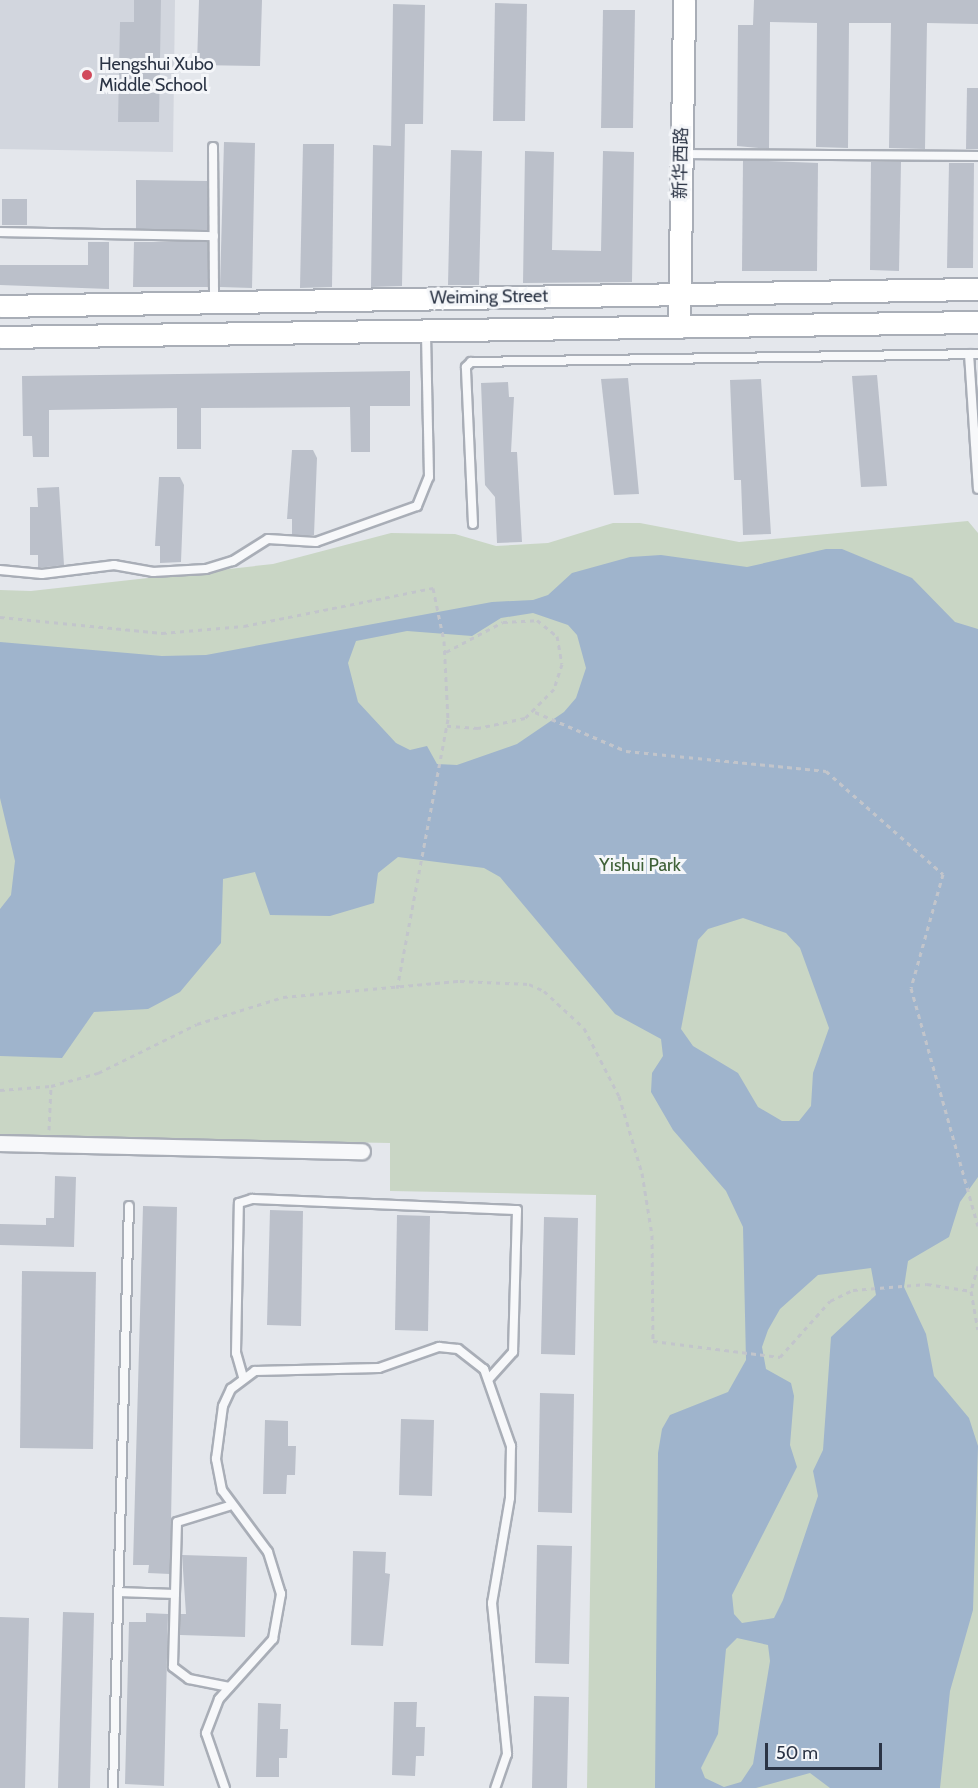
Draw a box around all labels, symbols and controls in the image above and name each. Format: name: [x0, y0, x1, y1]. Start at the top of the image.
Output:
place label: Hengshui Xubo Middle School: [99, 54, 214, 97]
marker: Hengshui Xubo Middle School: [80, 68, 94, 82]
street label: 新华西路: [670, 127, 692, 199]
street label: Weiming Street: [430, 285, 548, 309]
park label: Yishui Park: [599, 854, 681, 876]
scale bar: [768, 1731, 885, 1769]
text: 50 m: [776, 1742, 818, 1764]

